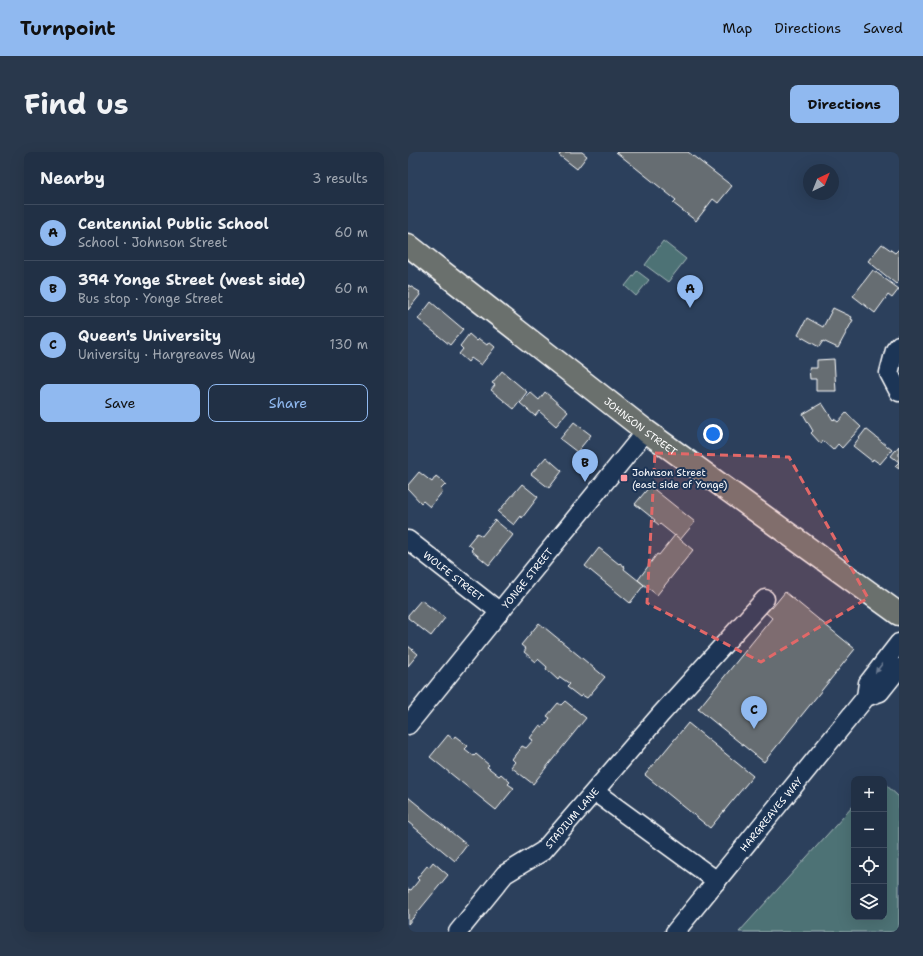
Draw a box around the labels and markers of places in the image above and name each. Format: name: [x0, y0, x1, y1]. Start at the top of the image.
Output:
pin: A: [677, 275, 703, 308]
pin: B: [572, 449, 598, 482]
place label: Johnson Street (east side of Yonge): [632, 466, 727, 491]
marker: Johnson Street (east side of Yonge): [619, 473, 629, 483]
pin: C: [741, 696, 767, 729]

